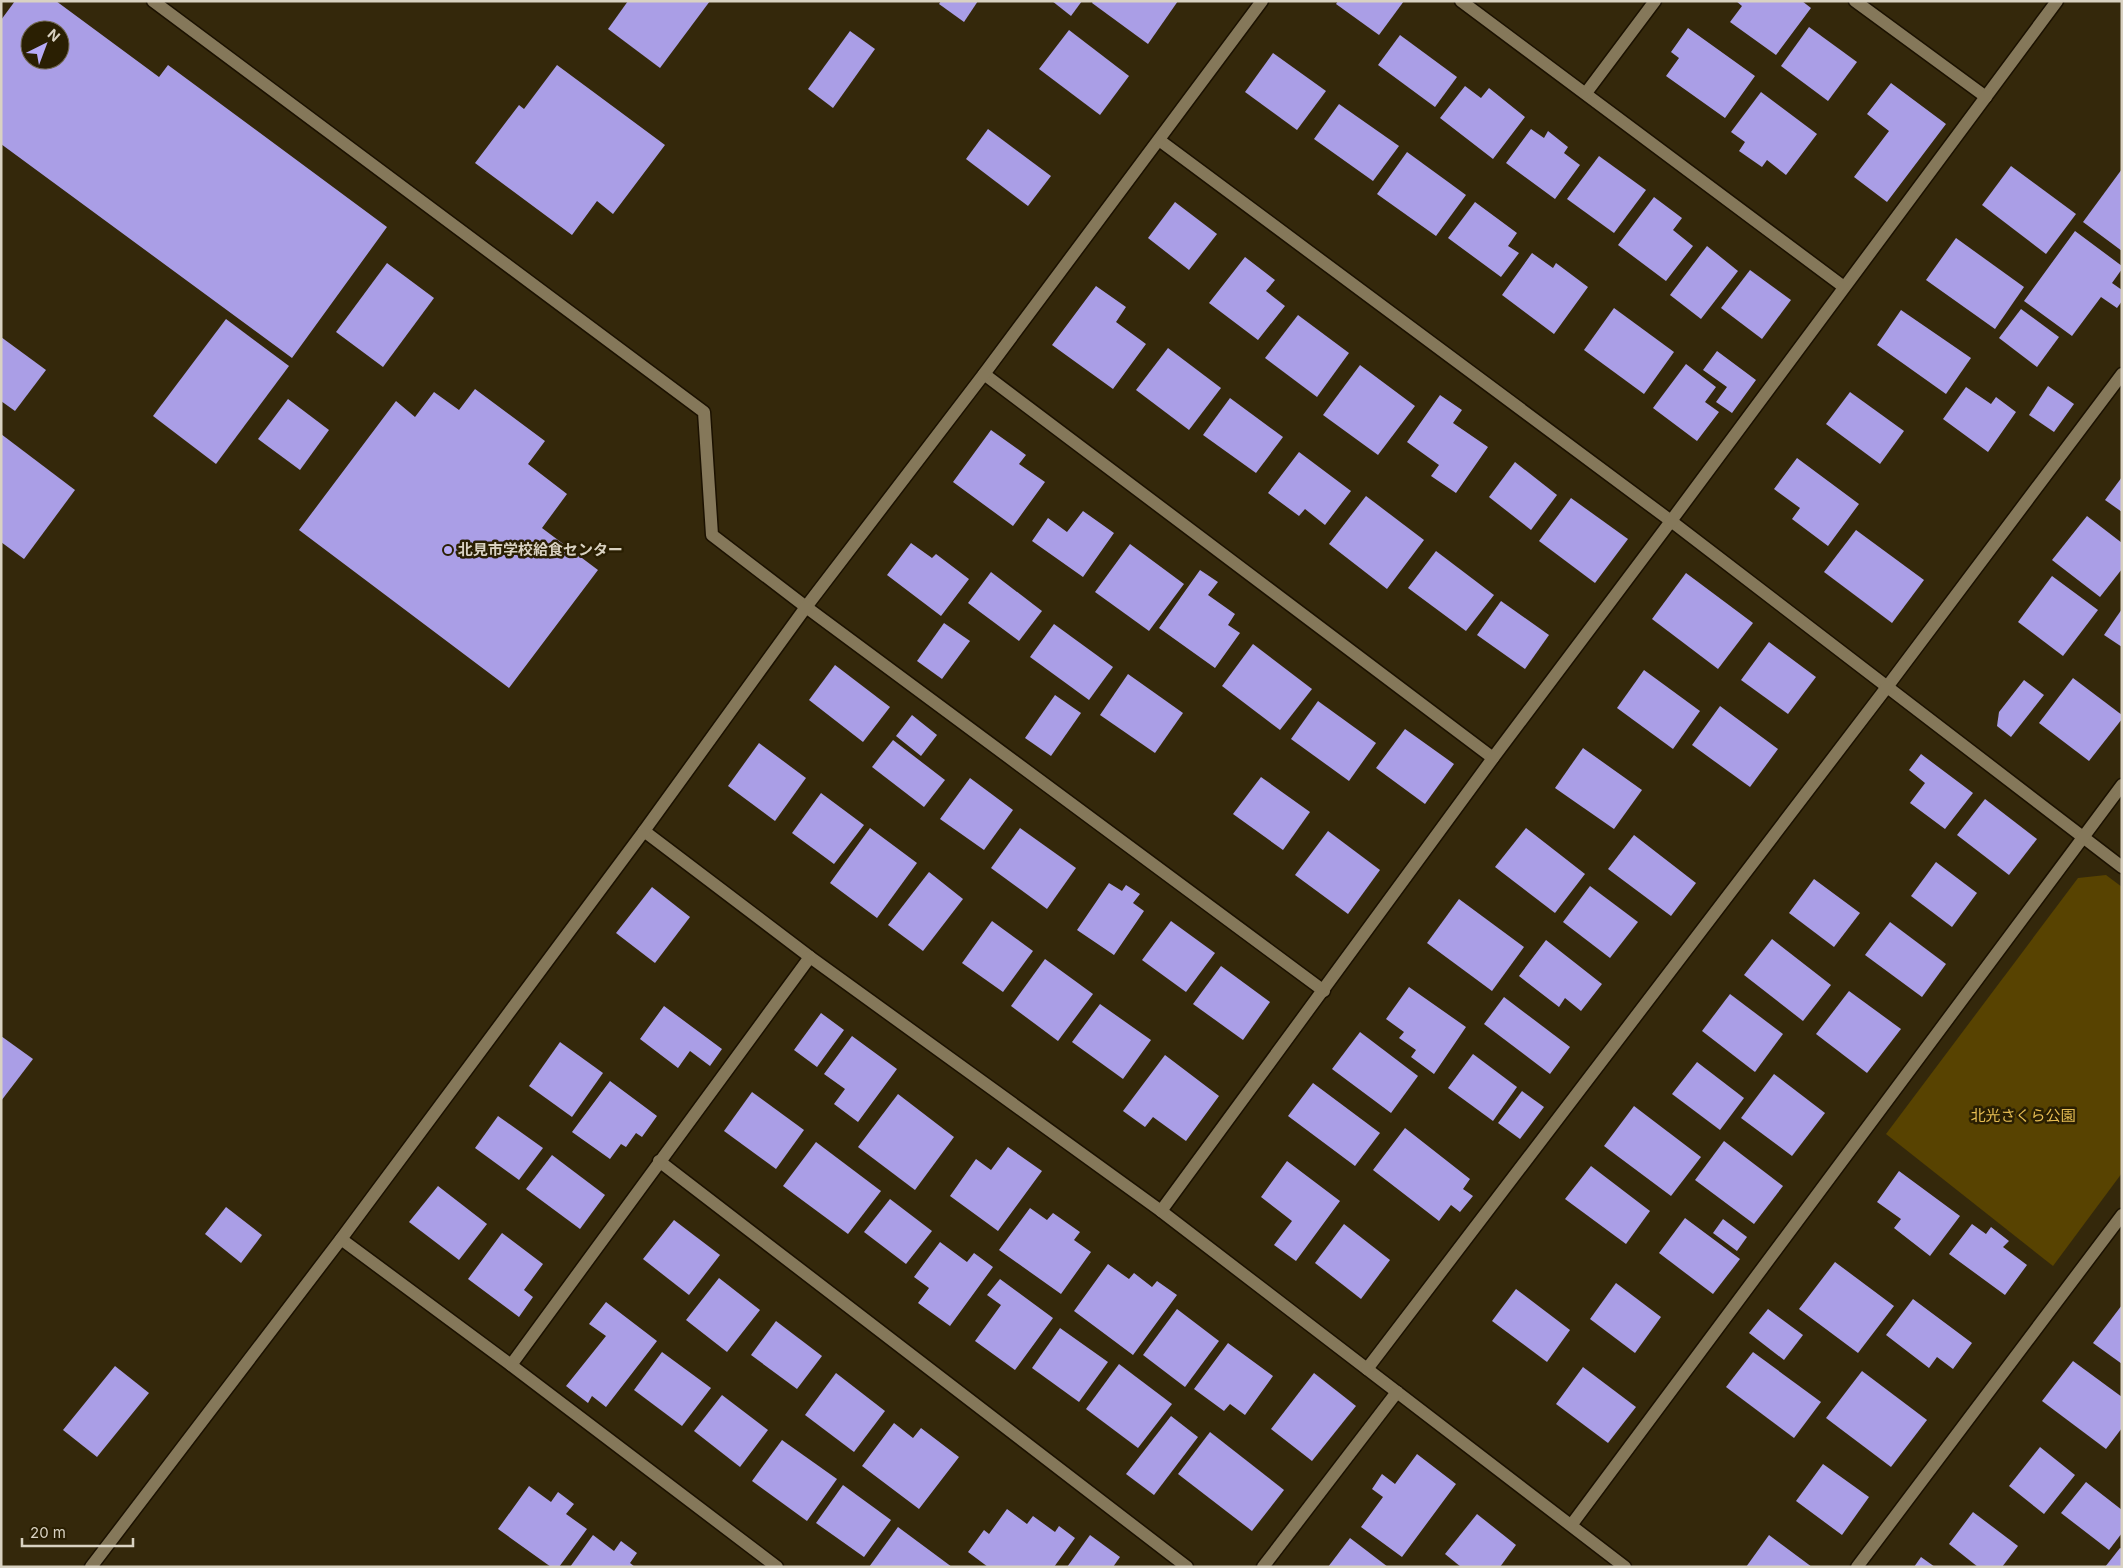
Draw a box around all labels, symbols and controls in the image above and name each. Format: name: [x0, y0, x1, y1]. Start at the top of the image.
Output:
north arrow: [20, 20, 70, 70]
text: N: [44, 25, 64, 45]
place label: 北見市学校給食センター: [458, 540, 623, 559]
marker: 北見市学校給食センター: [442, 544, 454, 556]
park label: 北光さくら公園: [1970, 1106, 2076, 1125]
scale bar: [22, 1516, 134, 1548]
text: 20 m: [30, 1523, 66, 1542]

